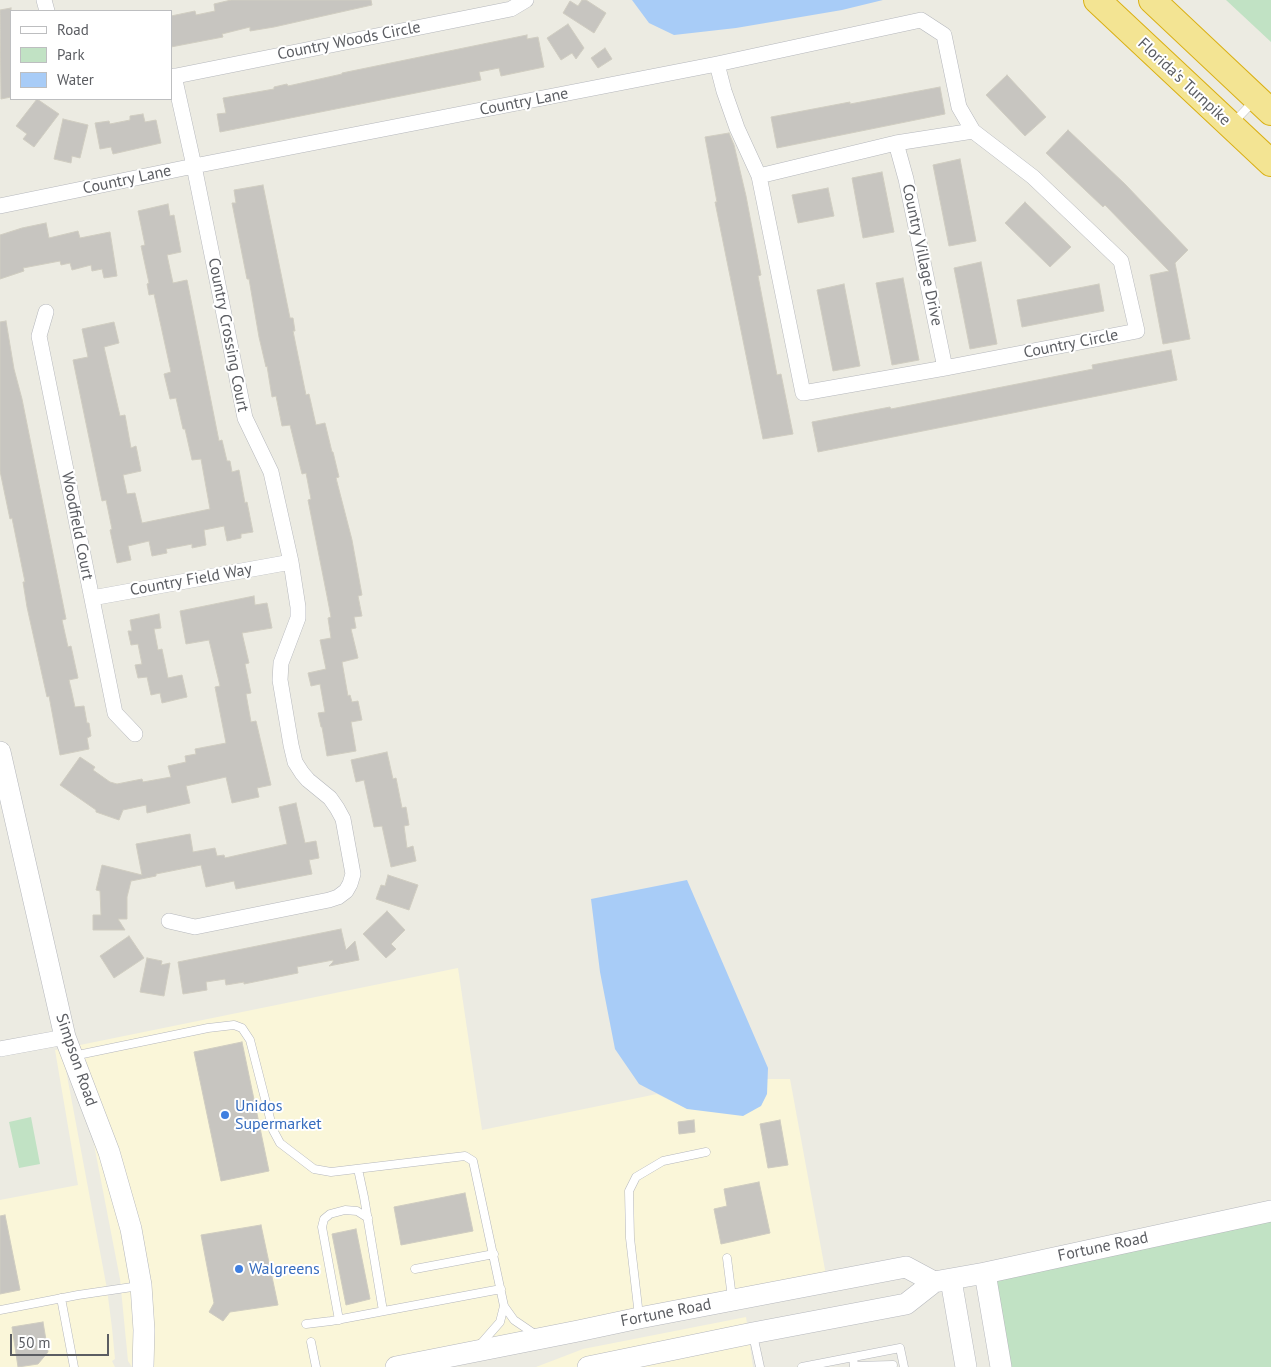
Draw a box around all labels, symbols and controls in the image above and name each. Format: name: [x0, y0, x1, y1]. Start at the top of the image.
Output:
legend: [10, 10, 172, 100]
street label: Country Woods Circle: [276, 18, 422, 64]
text: Road: [57, 20, 89, 39]
street label: Florida's Turnpike: [1134, 34, 1234, 130]
text: Park: [57, 45, 85, 64]
text: Water: [57, 70, 94, 89]
street label: Country Lane: [478, 84, 570, 120]
street label: Country Lane: [81, 161, 173, 199]
street label: Country Village Drive: [898, 182, 946, 328]
street label: Country Crossing Court: [204, 256, 252, 414]
street label: Country Circle: [1022, 325, 1120, 363]
street label: Woodfield Court: [57, 470, 97, 582]
street label: Country Field Way: [129, 560, 253, 600]
street label: Simpson Road: [51, 1011, 101, 1109]
place label: Unidos Supermarket: [235, 1096, 322, 1134]
marker: Unidos Supermarket: [219, 1109, 231, 1121]
street label: Fortune Road: [1056, 1228, 1150, 1266]
place label: Walgreens: [249, 1259, 320, 1279]
marker: Walgreens: [233, 1263, 245, 1275]
street label: Fortune Road: [619, 1295, 713, 1331]
scale bar: [12, 1324, 111, 1356]
text: 50 m: [18, 1333, 51, 1352]

